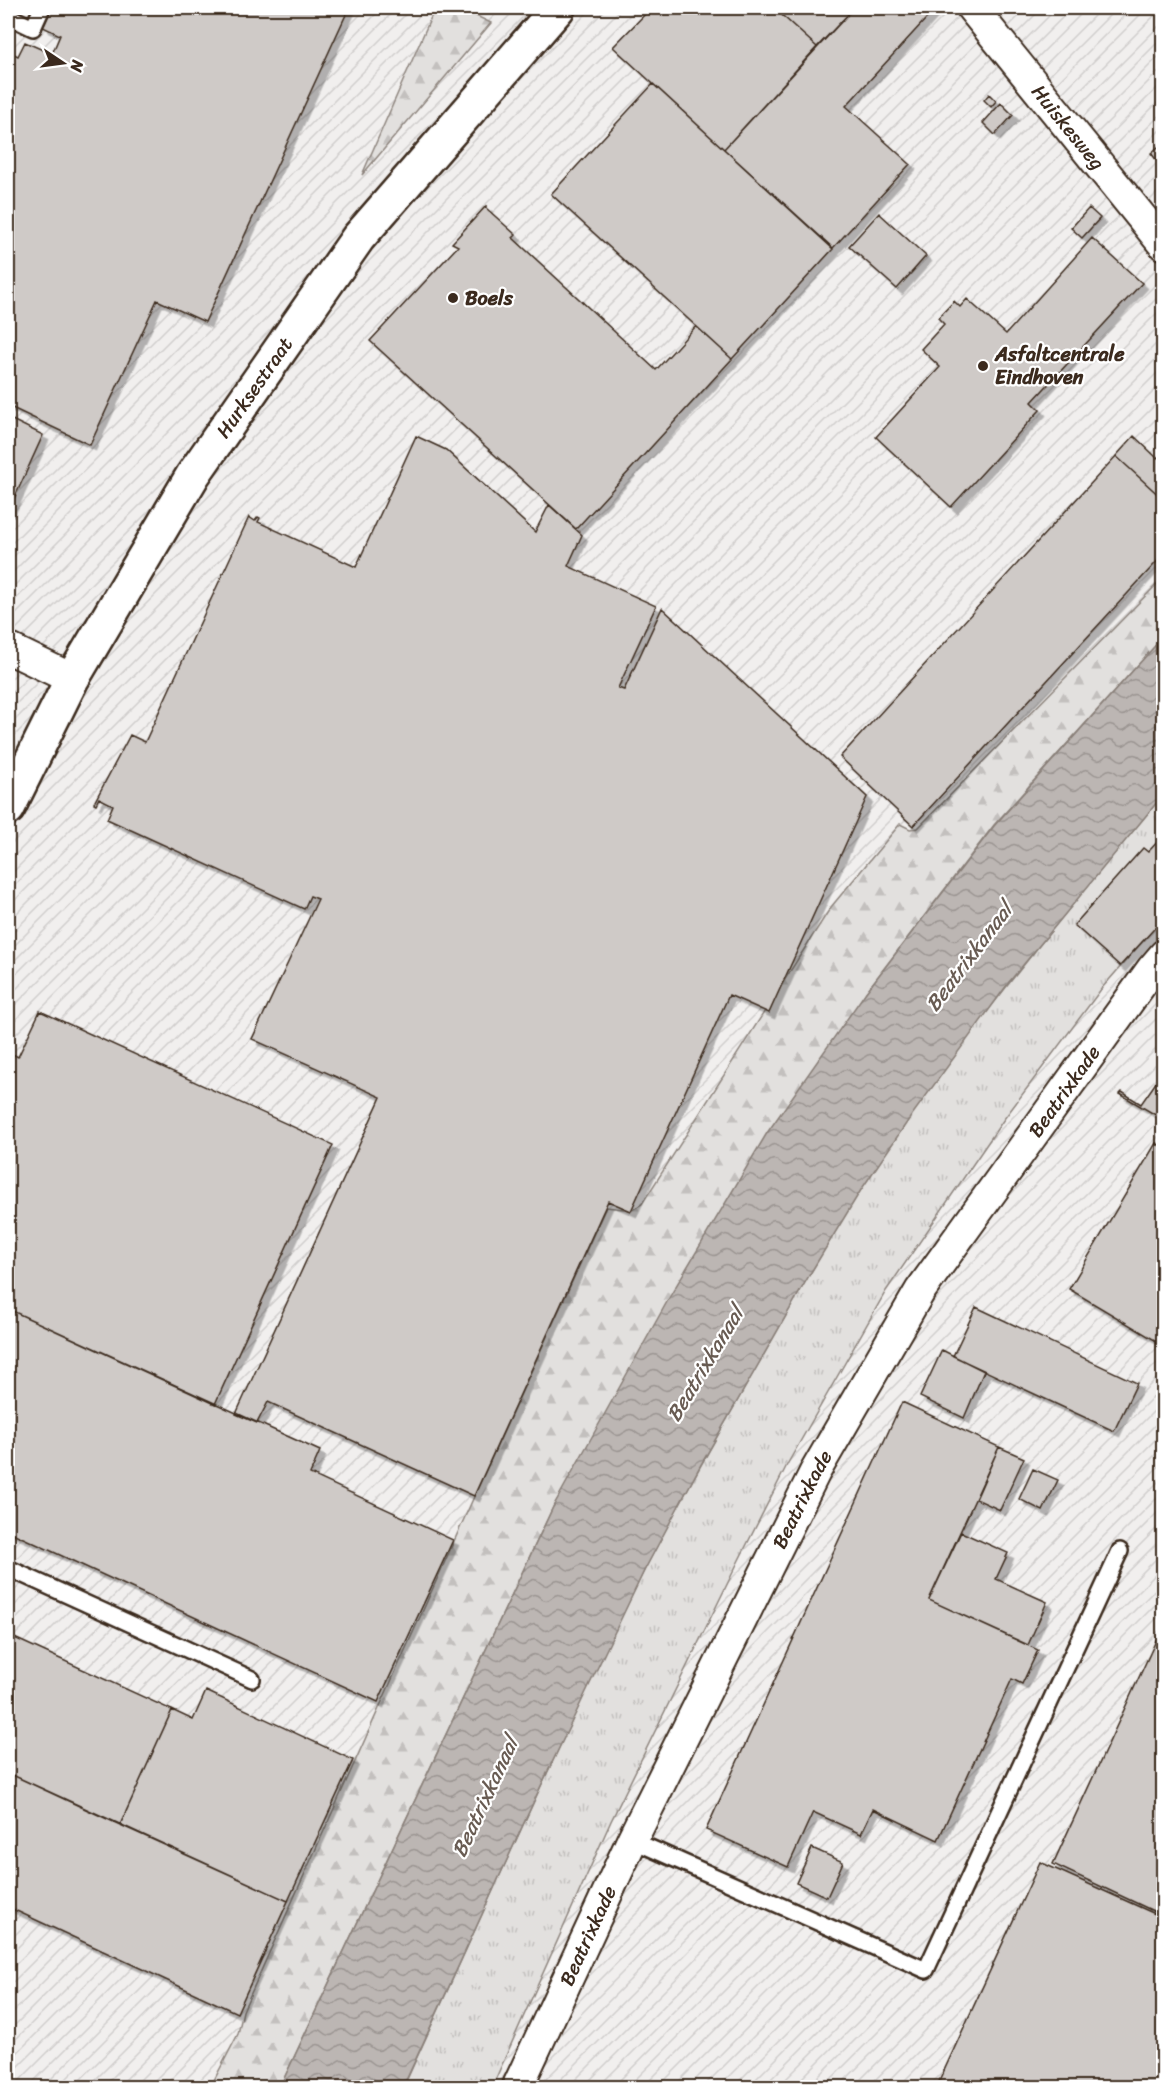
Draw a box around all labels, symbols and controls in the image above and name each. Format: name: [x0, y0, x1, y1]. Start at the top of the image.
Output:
north arrow: [33, 33, 93, 93]
text: N: [62, 57, 93, 76]
street label: Huiskesweg: [1022, 76, 1114, 178]
place label: Boels: [465, 281, 514, 316]
marker: Boels: [446, 291, 460, 305]
street label: Hurksestraat: [207, 329, 302, 446]
place label: Asfaltcentrale Eindhoven: [994, 337, 1125, 395]
marker: Asfaltcentrale Eindhoven: [976, 359, 990, 373]
water label: Beatrixkanaal: [915, 890, 1026, 1020]
street label: Beatrixkade: [1019, 1038, 1110, 1145]
water label: Beatrixkanaal: [655, 1295, 757, 1429]
street label: Beatrixkade: [762, 1443, 842, 1555]
water label: Beatrixkanaal: [441, 1726, 532, 1863]
street label: Beatrixkade: [550, 1880, 627, 1992]

